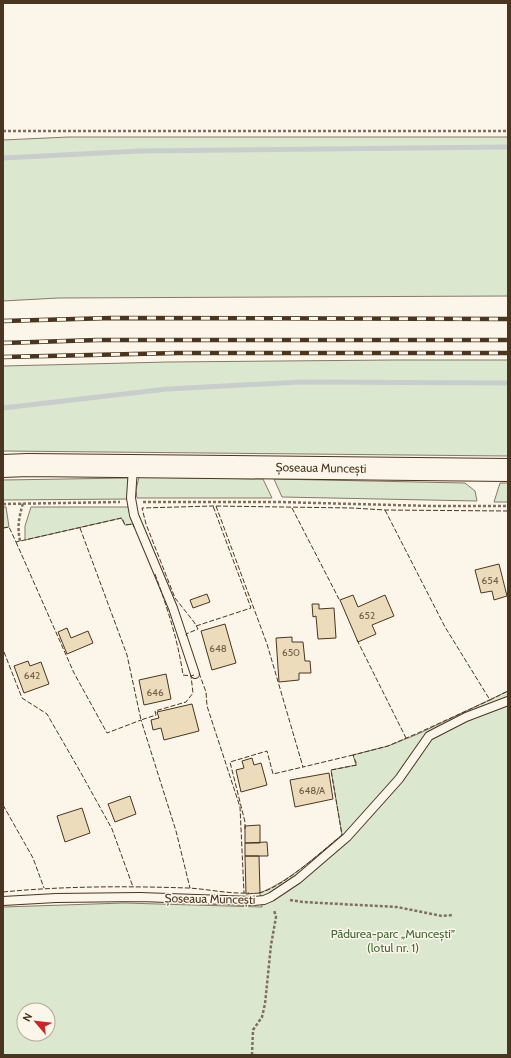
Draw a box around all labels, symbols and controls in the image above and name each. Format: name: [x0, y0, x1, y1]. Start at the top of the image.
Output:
street label: Șoseaua Muncești: [275, 459, 367, 477]
house number: 654: [482, 574, 499, 587]
house number: 652: [359, 609, 375, 622]
house number: 648: [209, 642, 227, 655]
house number: 650: [282, 646, 300, 659]
house number: 642: [24, 669, 40, 682]
house number: 646: [146, 686, 164, 699]
house number: 648/A: [299, 784, 326, 797]
street label: Șoseaua Muncești: [164, 890, 256, 908]
park label: Pădurea-parc „Muncești” (lotul nr. 1): [331, 926, 455, 955]
north arrow: [16, 1002, 56, 1042]
text: N: [19, 1011, 35, 1024]

